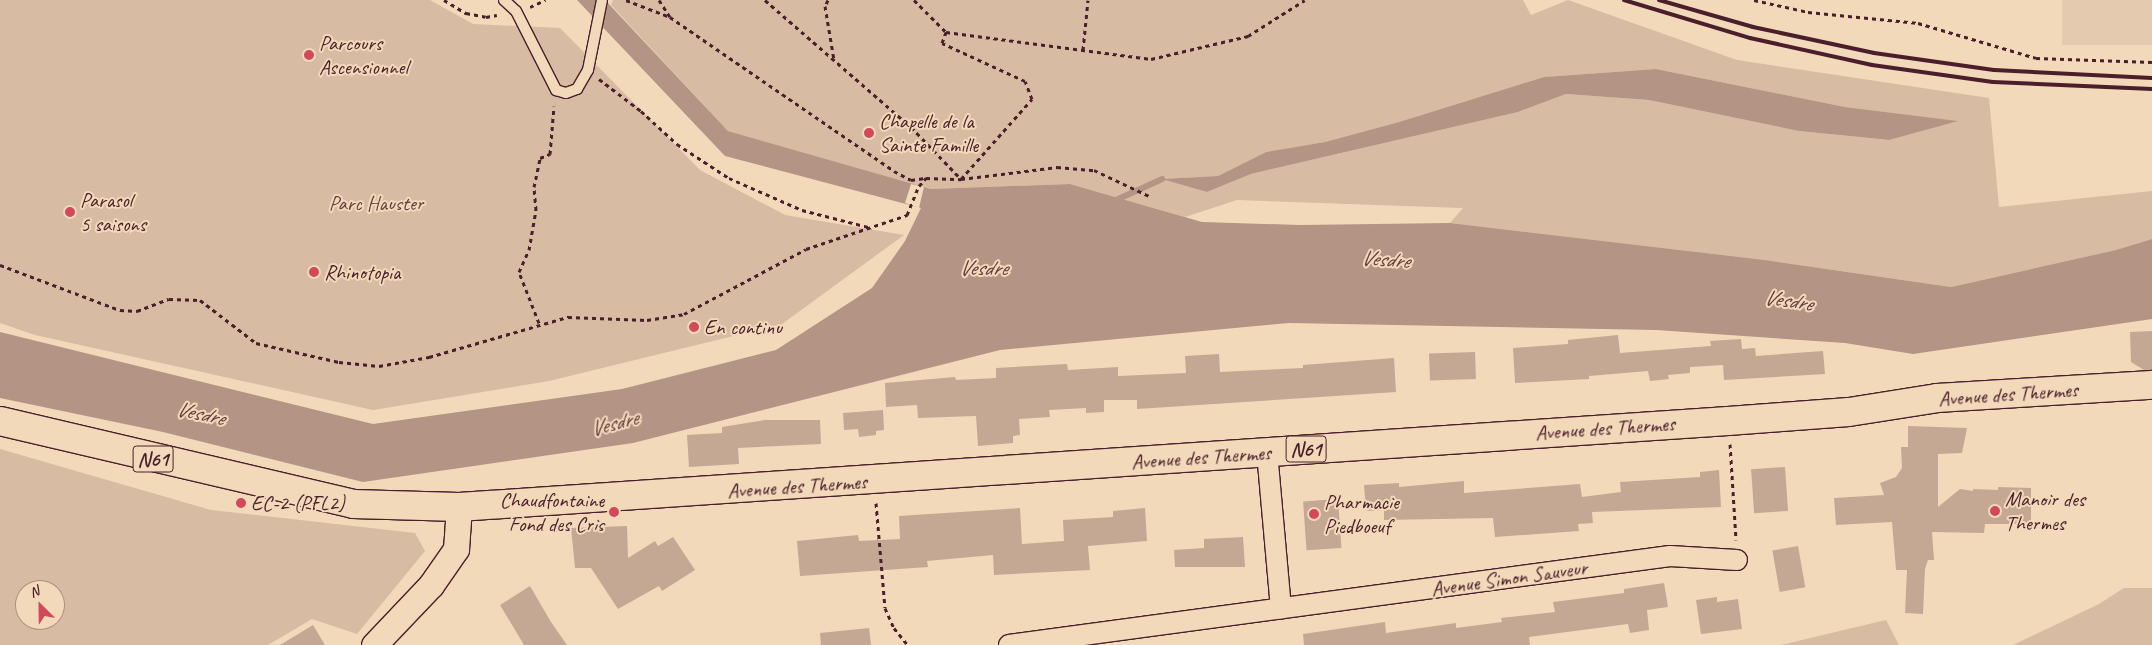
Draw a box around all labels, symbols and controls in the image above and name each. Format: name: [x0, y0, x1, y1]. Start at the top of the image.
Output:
place label: Parcours Ascensionnel: [319, 30, 408, 80]
marker: Parcours Ascensionnel: [303, 49, 315, 61]
place label: Chapelle de la Sainte Famille: [879, 108, 978, 158]
marker: Chapelle de la Sainte Famille: [863, 127, 875, 139]
place label: Parasol 5 saisons: [80, 187, 146, 237]
park label: Parc Hauster: [328, 190, 424, 216]
marker: Parasol 5 saisons: [64, 206, 76, 218]
water label: Vesdre: [1360, 245, 1410, 275]
water label: Vesdre: [959, 256, 1007, 282]
place label: Rhinotopia: [324, 259, 400, 285]
marker: Rhinotopia: [308, 266, 320, 278]
water label: Vesdre: [1762, 285, 1814, 317]
place label: En continu: [704, 314, 782, 340]
marker: En continu: [688, 321, 700, 333]
street label: Avenue des Thermes: [1937, 377, 2079, 411]
water label: Vesdre: [174, 396, 226, 432]
water label: Vesdre: [587, 405, 641, 443]
street label: Avenue des Thermes: [1534, 411, 1676, 445]
road number: N61: [1285, 432, 1327, 466]
street label: Avenue des Thermes: [1130, 440, 1272, 474]
road number: N61: [132, 442, 174, 476]
street label: Avenue des Thermes: [726, 469, 868, 503]
place label: Manoir des Thermes: [2005, 486, 2085, 536]
place label: Chaudfontaine Fond des Cris: [500, 487, 604, 537]
place label: Pharmacie Piedboeuf: [1324, 489, 1399, 539]
place label: EC-2 (PFL2): [251, 490, 345, 516]
marker: EC-2 (PFL2): [235, 497, 247, 509]
marker: Manoir des Thermes: [1989, 505, 2001, 517]
marker: Chaudfontaine Fond des Cris: [608, 506, 620, 518]
marker: Pharmacie Piedboeuf: [1308, 508, 1320, 520]
street label: Avenue Simon Sauveur: [1429, 555, 1589, 601]
north arrow: [15, 580, 65, 630]
text: N: [27, 582, 42, 601]

